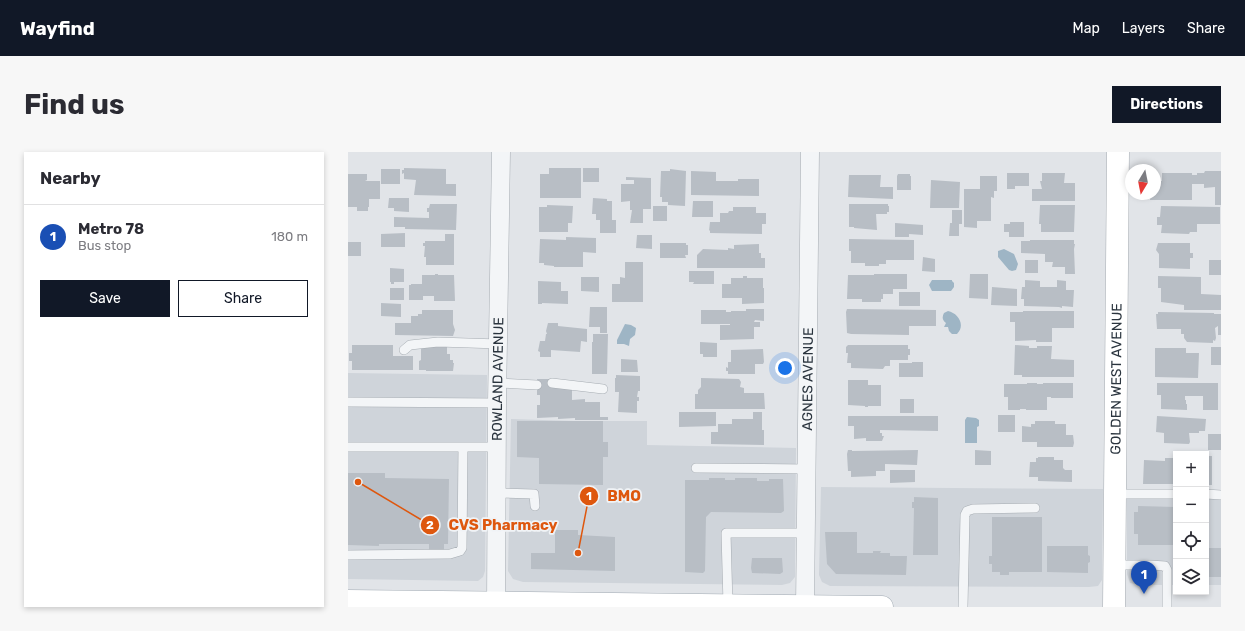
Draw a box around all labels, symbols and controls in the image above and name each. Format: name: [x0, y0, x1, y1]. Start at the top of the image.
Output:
text: Wayfind: [20, 17, 95, 40]
text: Map: [1073, 20, 1100, 37]
text: Layers: [1122, 20, 1165, 37]
text: Share: [1187, 20, 1225, 37]
button: Directions: [1112, 86, 1221, 123]
text: Find us: [24, 88, 124, 121]
north arrow: [1125, 164, 1161, 200]
text: Nearby: [40, 168, 101, 188]
text: Metro 78: [78, 220, 144, 238]
text: 1: [50, 229, 56, 244]
text: 180 m: [271, 229, 308, 244]
text: Bus stop: [78, 238, 131, 253]
button: Save: [40, 280, 170, 317]
button: Share: [178, 280, 308, 317]
street label: GOLDEN WEST AVENUE: [1107, 303, 1126, 455]
street label: ROWLAND AVENUE: [489, 317, 507, 441]
street label: AGNES AVENUE: [799, 327, 817, 431]
your location: [775, 358, 795, 378]
map controls: [1173, 451, 1209, 595]
button: +: [1173, 451, 1209, 487]
callout: BMO: [579, 482, 649, 509]
text: BMO: [607, 487, 641, 505]
button: −: [1173, 487, 1209, 523]
text: 1: [586, 489, 592, 503]
callout: CVS Pharmacy: [420, 511, 565, 538]
text: CVS Pharmacy: [448, 516, 558, 534]
text: 2: [426, 518, 434, 532]
button: locate: [1173, 523, 1209, 559]
button: layers: [1173, 559, 1209, 595]
pin: 1: [1131, 561, 1157, 594]

